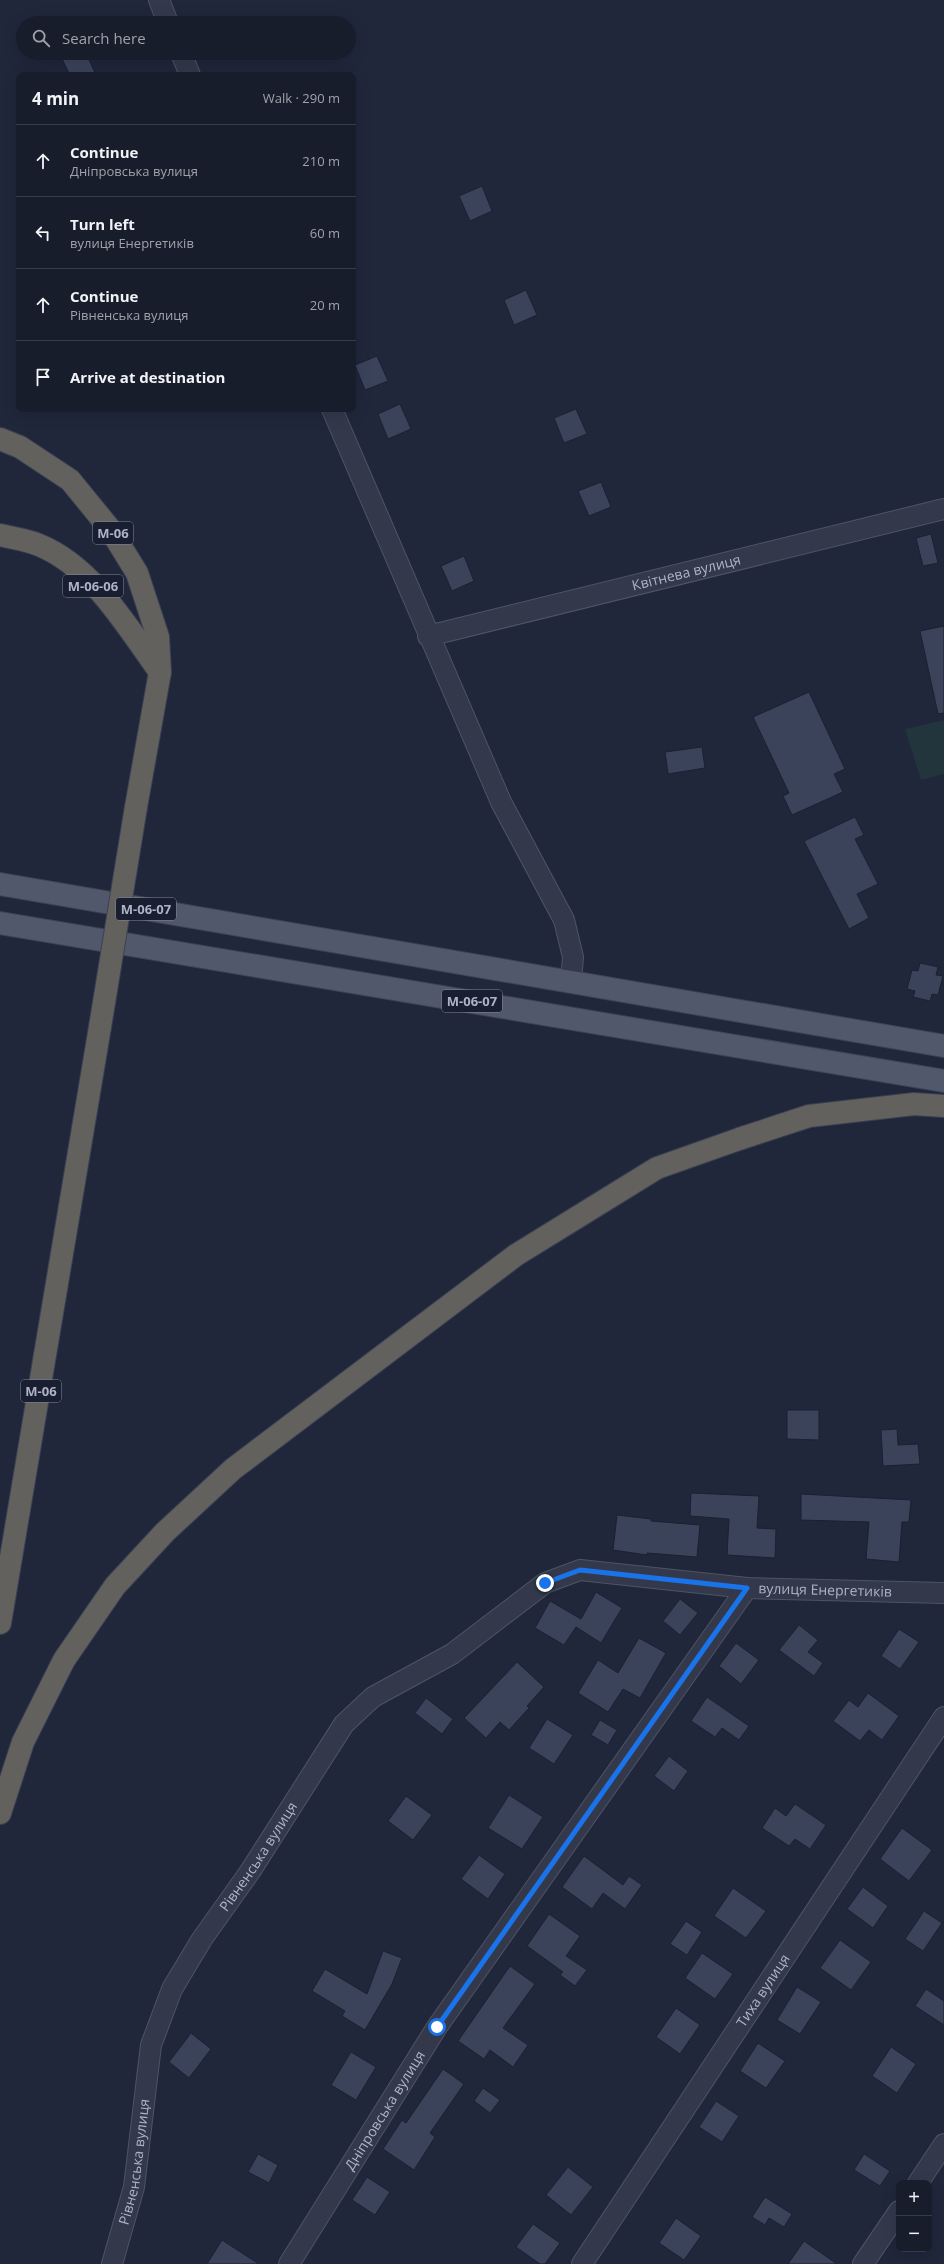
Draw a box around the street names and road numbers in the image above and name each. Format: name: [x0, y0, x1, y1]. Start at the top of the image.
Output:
road number: М-06: [93, 522, 133, 544]
street label: Квітнева вулиця: [630, 549, 743, 594]
road number: М-06-06: [63, 575, 123, 597]
road number: М-06-07: [116, 898, 176, 920]
road number: М-06-07: [442, 990, 502, 1012]
road number: М-06: [21, 1380, 61, 1402]
street label: вулиця Енергетиків: [758, 1578, 892, 1601]
street label: Рівненська вулиця: [215, 1798, 301, 1915]
street label: Тиха вулиця: [732, 1950, 794, 2030]
street label: Дніпровська вулиця: [340, 2047, 429, 2174]
street label: Рівненська вулиця: [114, 2098, 153, 2227]

